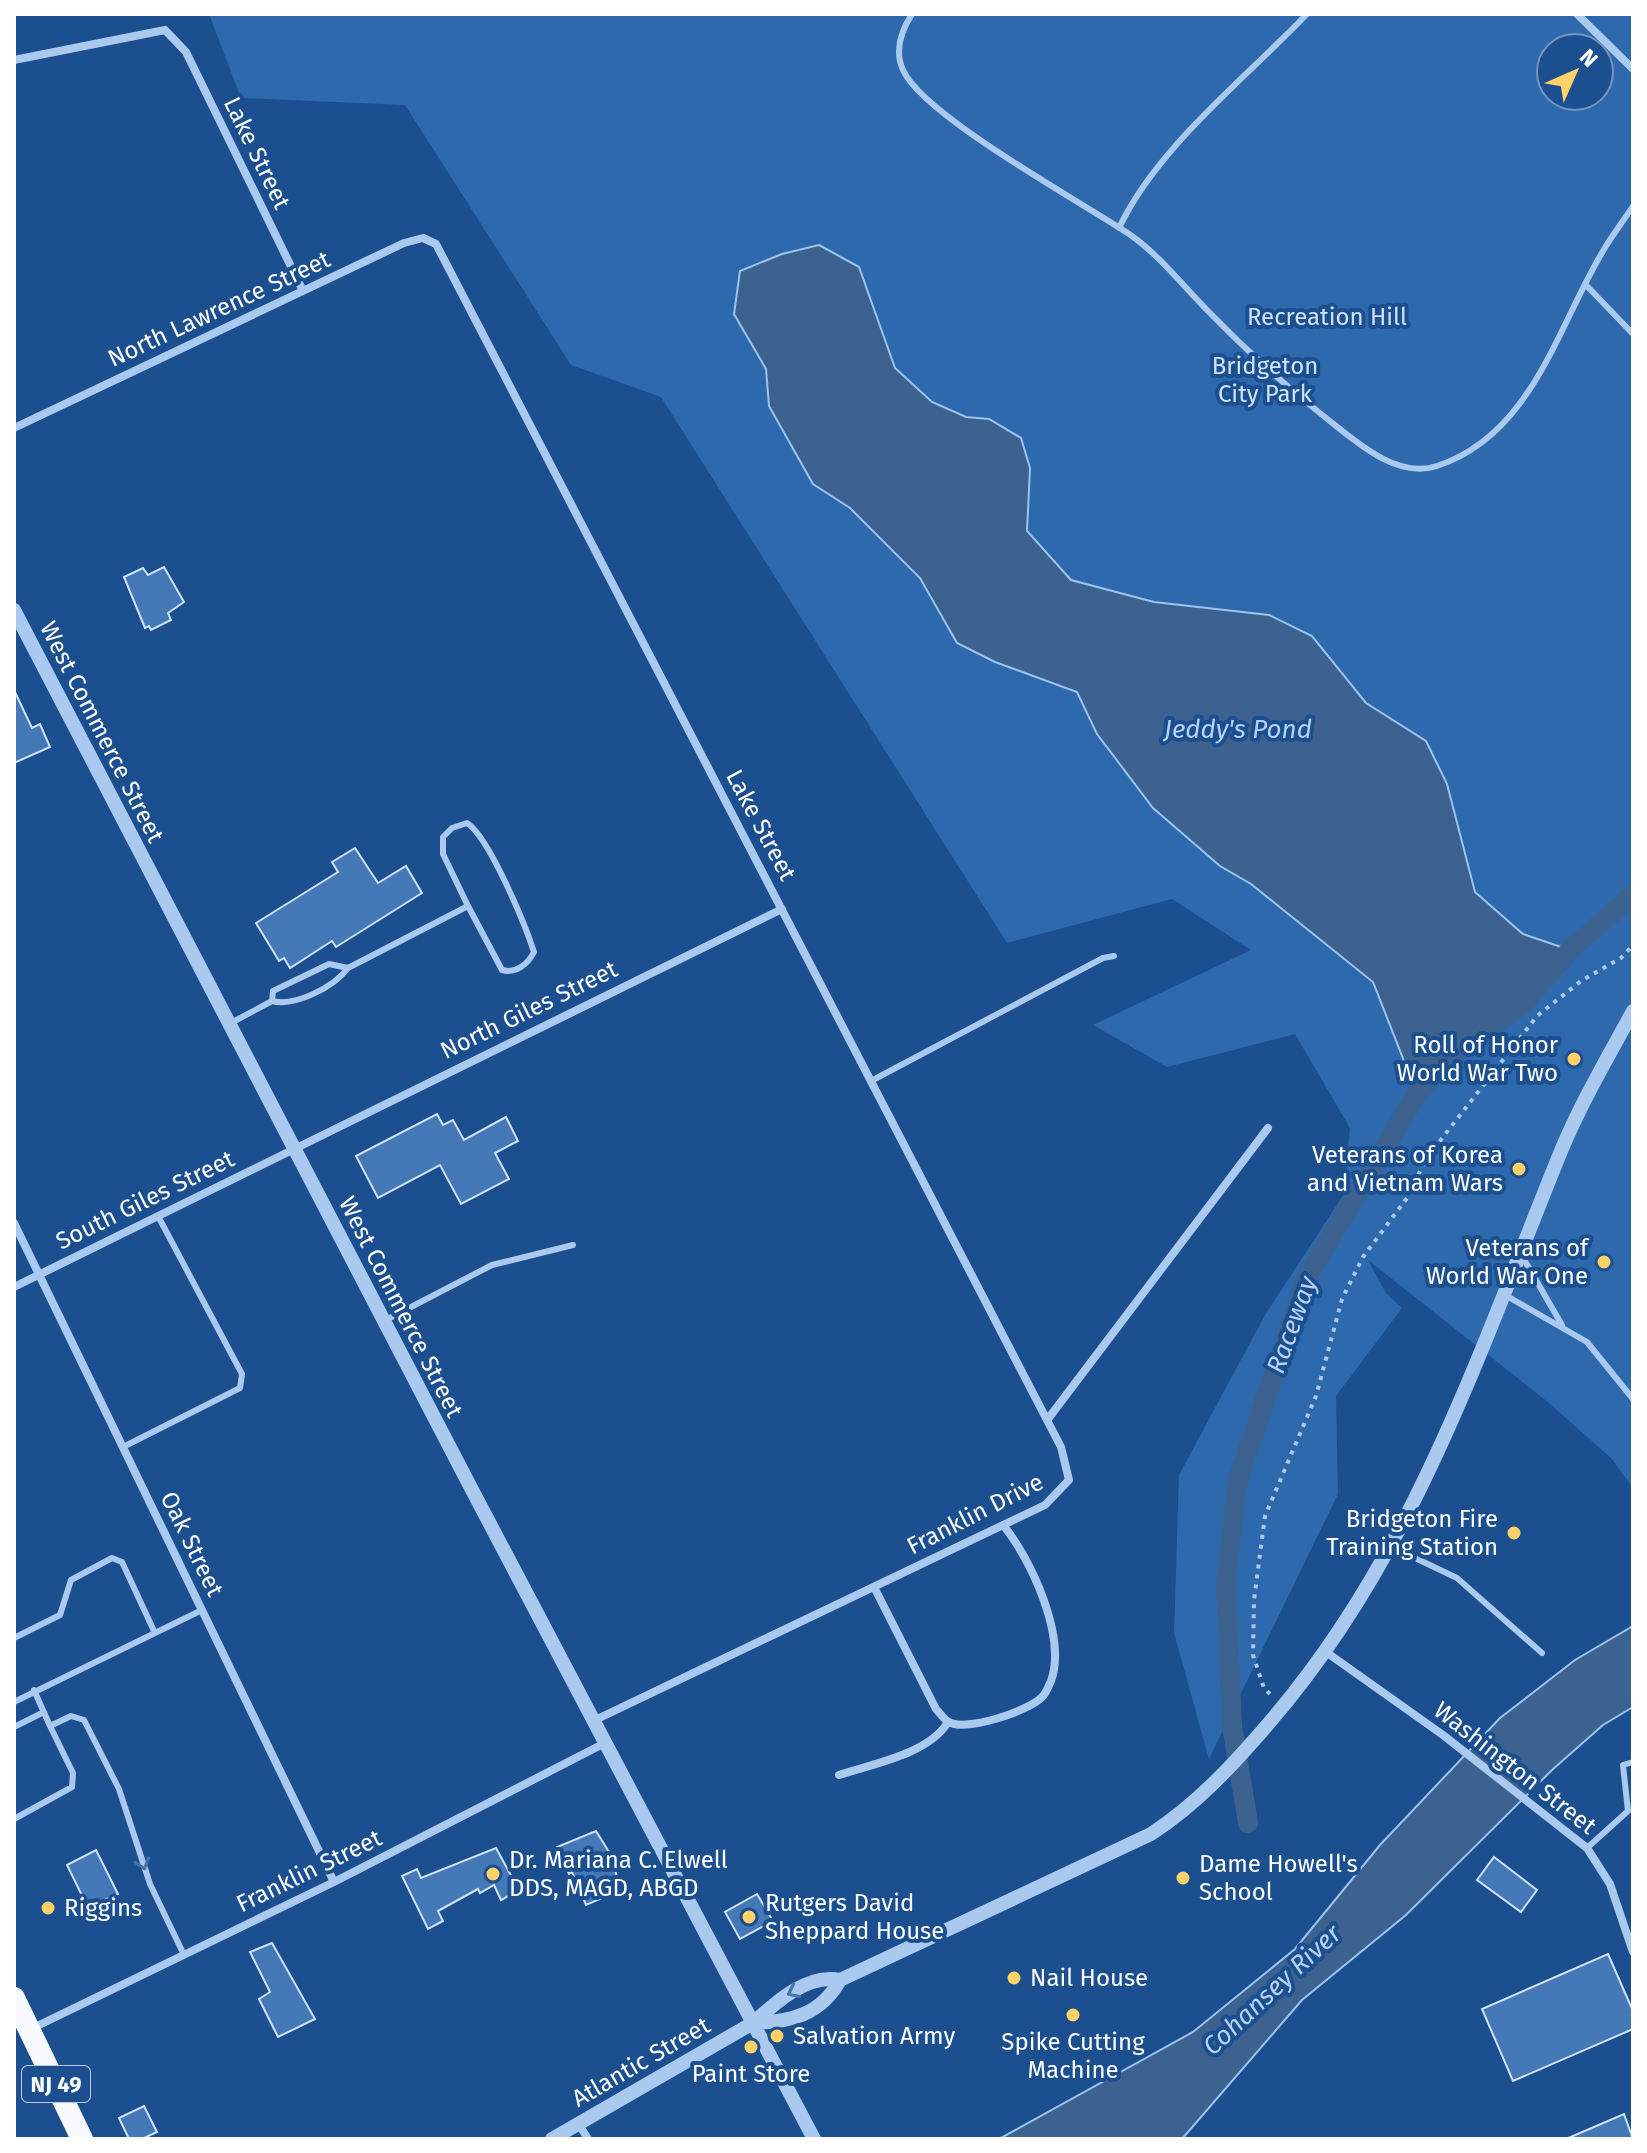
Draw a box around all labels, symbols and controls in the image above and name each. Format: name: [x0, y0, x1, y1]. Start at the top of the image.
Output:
north arrow: [1535, 32, 1615, 112]
text: N: [1574, 44, 1603, 73]
street label: Lake Street: [218, 92, 296, 214]
street label: North Lawrence Street: [103, 245, 335, 373]
park label: Recreation Hill: [1247, 303, 1407, 331]
park label: Bridgeton City Park: [1212, 352, 1318, 408]
street label: West Commerce Street: [34, 617, 170, 847]
water label: Jeddy's Pond: [1162, 714, 1312, 745]
street label: Lake Street: [720, 765, 802, 885]
street label: North Giles Street: [436, 955, 622, 1065]
place label: Roll of Honor World War Two: [1397, 1031, 1559, 1087]
marker: Roll of Honor World War Two: [1565, 1050, 1583, 1068]
place label: Veterans of Korea and Vietnam Wars: [1307, 1141, 1503, 1197]
street label: South Giles Street: [51, 1145, 239, 1255]
marker: Veterans of Korea and Vietnam Wars: [1510, 1160, 1528, 1178]
street label: West Commerce Street: [333, 1192, 469, 1422]
place label: Veterans of World War One: [1426, 1234, 1590, 1290]
marker: Veterans of World War One: [1595, 1253, 1613, 1271]
water label: Raceway: [1260, 1271, 1324, 1378]
street label: Franklin Drive: [902, 1468, 1048, 1560]
street label: Oak Street: [155, 1487, 230, 1601]
place label: Bridgeton Fire Training Station: [1326, 1505, 1498, 1561]
marker: Bridgeton Fire Training Station: [1505, 1524, 1523, 1542]
street label: Washington Street: [1428, 1696, 1602, 1840]
street label: Franklin Street: [232, 1824, 386, 1918]
place label: Dr. Mariana C. Elwell DDS, MAGD, ABGD: [509, 1846, 728, 1902]
place label: Dame Howell's School: [1199, 1850, 1358, 1906]
one-way arrow: [134, 1856, 150, 1870]
marker: Dr. Mariana C. Elwell DDS, MAGD, ABGD: [484, 1865, 502, 1883]
marker: Dame Howell's School: [1174, 1869, 1192, 1887]
place label: Rutgers David Sheppard House: [765, 1889, 944, 1945]
place label: Riggins: [64, 1894, 142, 1922]
marker: Riggins: [39, 1899, 57, 1917]
marker: Rutgers David Sheppard House: [740, 1908, 758, 1926]
water label: Cohansey River: [1197, 1917, 1348, 2062]
place label: Nail House: [1030, 1964, 1148, 1992]
marker: Nail House: [1005, 1969, 1023, 1987]
one-way arrow: [787, 1982, 802, 1998]
marker: Spike Cutting Machine: [1064, 2006, 1082, 2024]
street label: Atlantic Street: [567, 2011, 715, 2113]
place label: Salvation Army: [793, 2022, 955, 2050]
marker: Salvation Army: [768, 2027, 786, 2045]
place label: Spike Cutting Machine: [1001, 2028, 1145, 2084]
marker: Paint Store: [742, 2038, 760, 2056]
place label: Paint Store: [692, 2060, 810, 2088]
road number: NJ 49: [22, 2066, 90, 2102]

